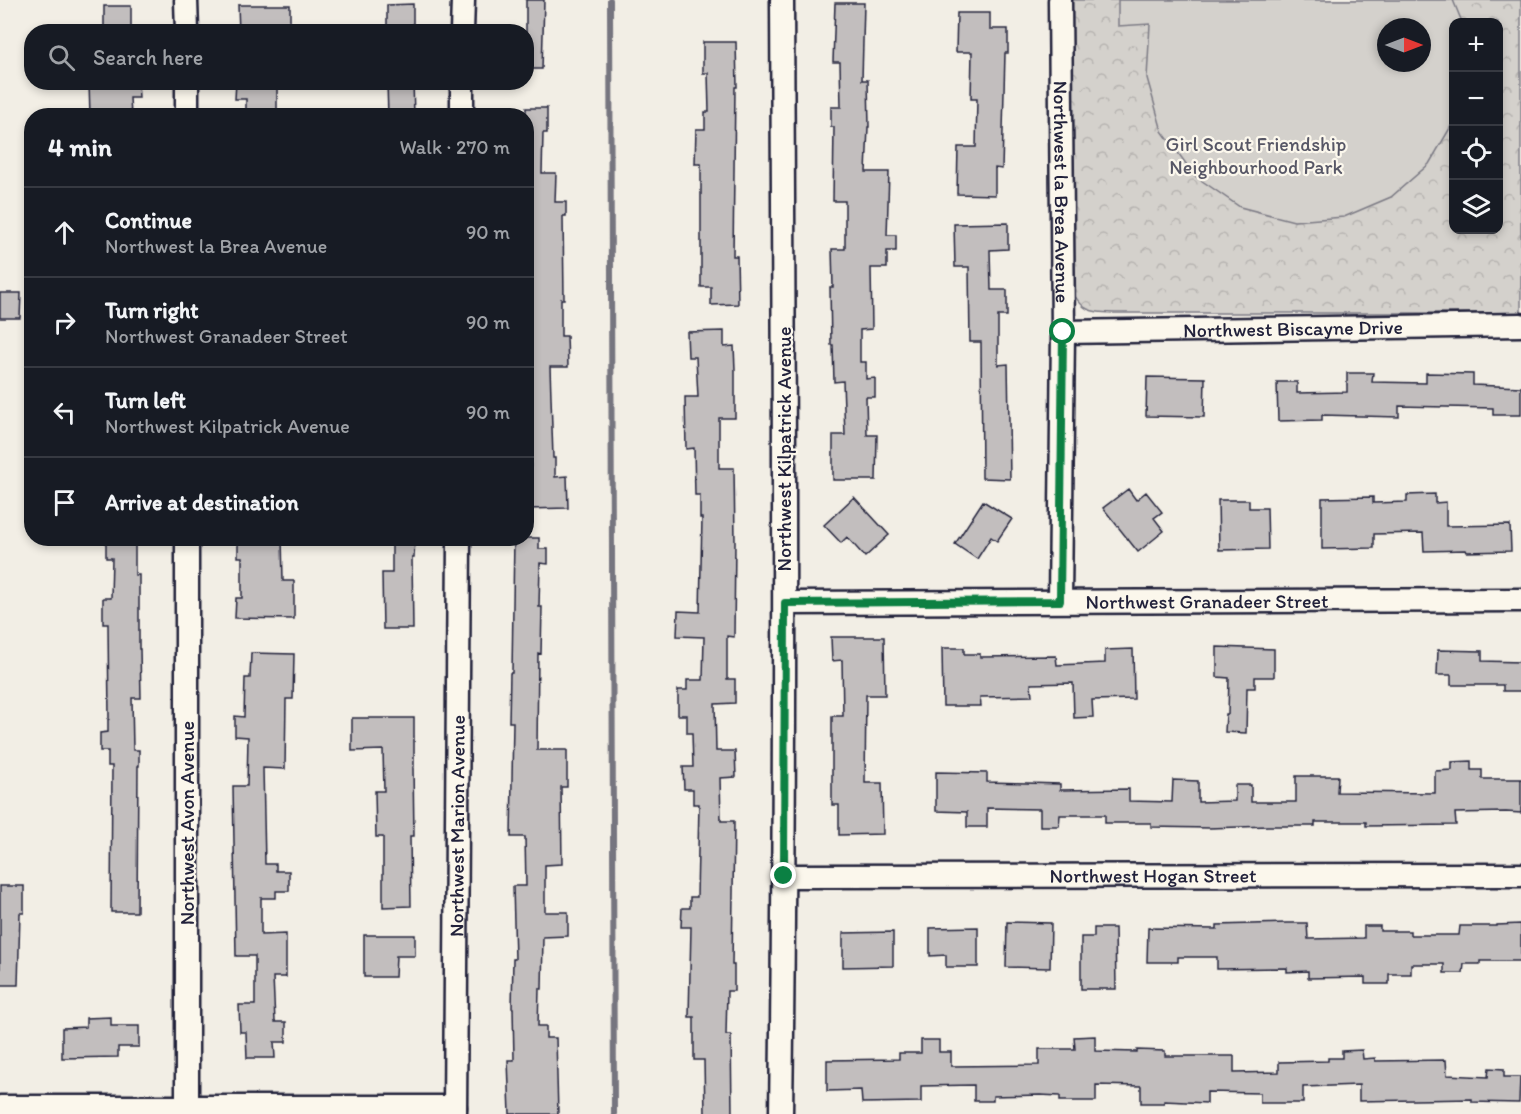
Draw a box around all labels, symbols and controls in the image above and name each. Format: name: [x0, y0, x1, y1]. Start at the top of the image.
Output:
north arrow: [1377, 18, 1431, 72]
map controls: [1449, 18, 1503, 234]
button: +: [1449, 18, 1503, 72]
search box: [24, 24, 534, 90]
icon: search: [45, 41, 78, 74]
text: Search here: [93, 44, 203, 71]
button: −: [1449, 72, 1503, 126]
street label: Northwest la Brea Avenue: [1049, 81, 1075, 303]
button: locate: [1449, 126, 1503, 180]
text: 4 min: [48, 131, 112, 163]
park label: Girl Scout Friendship Neighbourhood Park: [1166, 132, 1346, 179]
text: Walk · 270 m: [399, 135, 510, 159]
button: layers: [1449, 180, 1503, 234]
text: Continue: [105, 207, 192, 234]
icon: ahead: [48, 216, 81, 249]
text: 90 m: [466, 220, 510, 244]
text: Northwest la Brea Avenue: [105, 234, 327, 258]
text: Turn right: [105, 297, 199, 324]
icon: right: [48, 306, 81, 339]
text: 90 m: [466, 310, 510, 334]
street label: Northwest Biscayne Drive: [1183, 315, 1403, 342]
route start: [1049, 318, 1075, 344]
text: Northwest Granadeer Street: [105, 324, 348, 348]
street label: Northwest Kilpatrick Avenue: [772, 327, 796, 571]
text: Turn left: [105, 387, 186, 414]
icon: left: [48, 396, 81, 429]
text: 90 m: [466, 400, 510, 424]
text: Northwest Kilpatrick Avenue: [105, 414, 350, 438]
icon: arrive: [48, 486, 81, 519]
text: Arrive at destination: [105, 489, 299, 516]
street label: Northwest Granadeer Street: [1086, 589, 1328, 614]
street label: Northwest Marion Avenue: [444, 715, 470, 937]
street label: Northwest Avon Avenue: [175, 721, 199, 925]
route end: [770, 862, 796, 888]
street label: Northwest Hogan Street: [1049, 863, 1257, 888]

